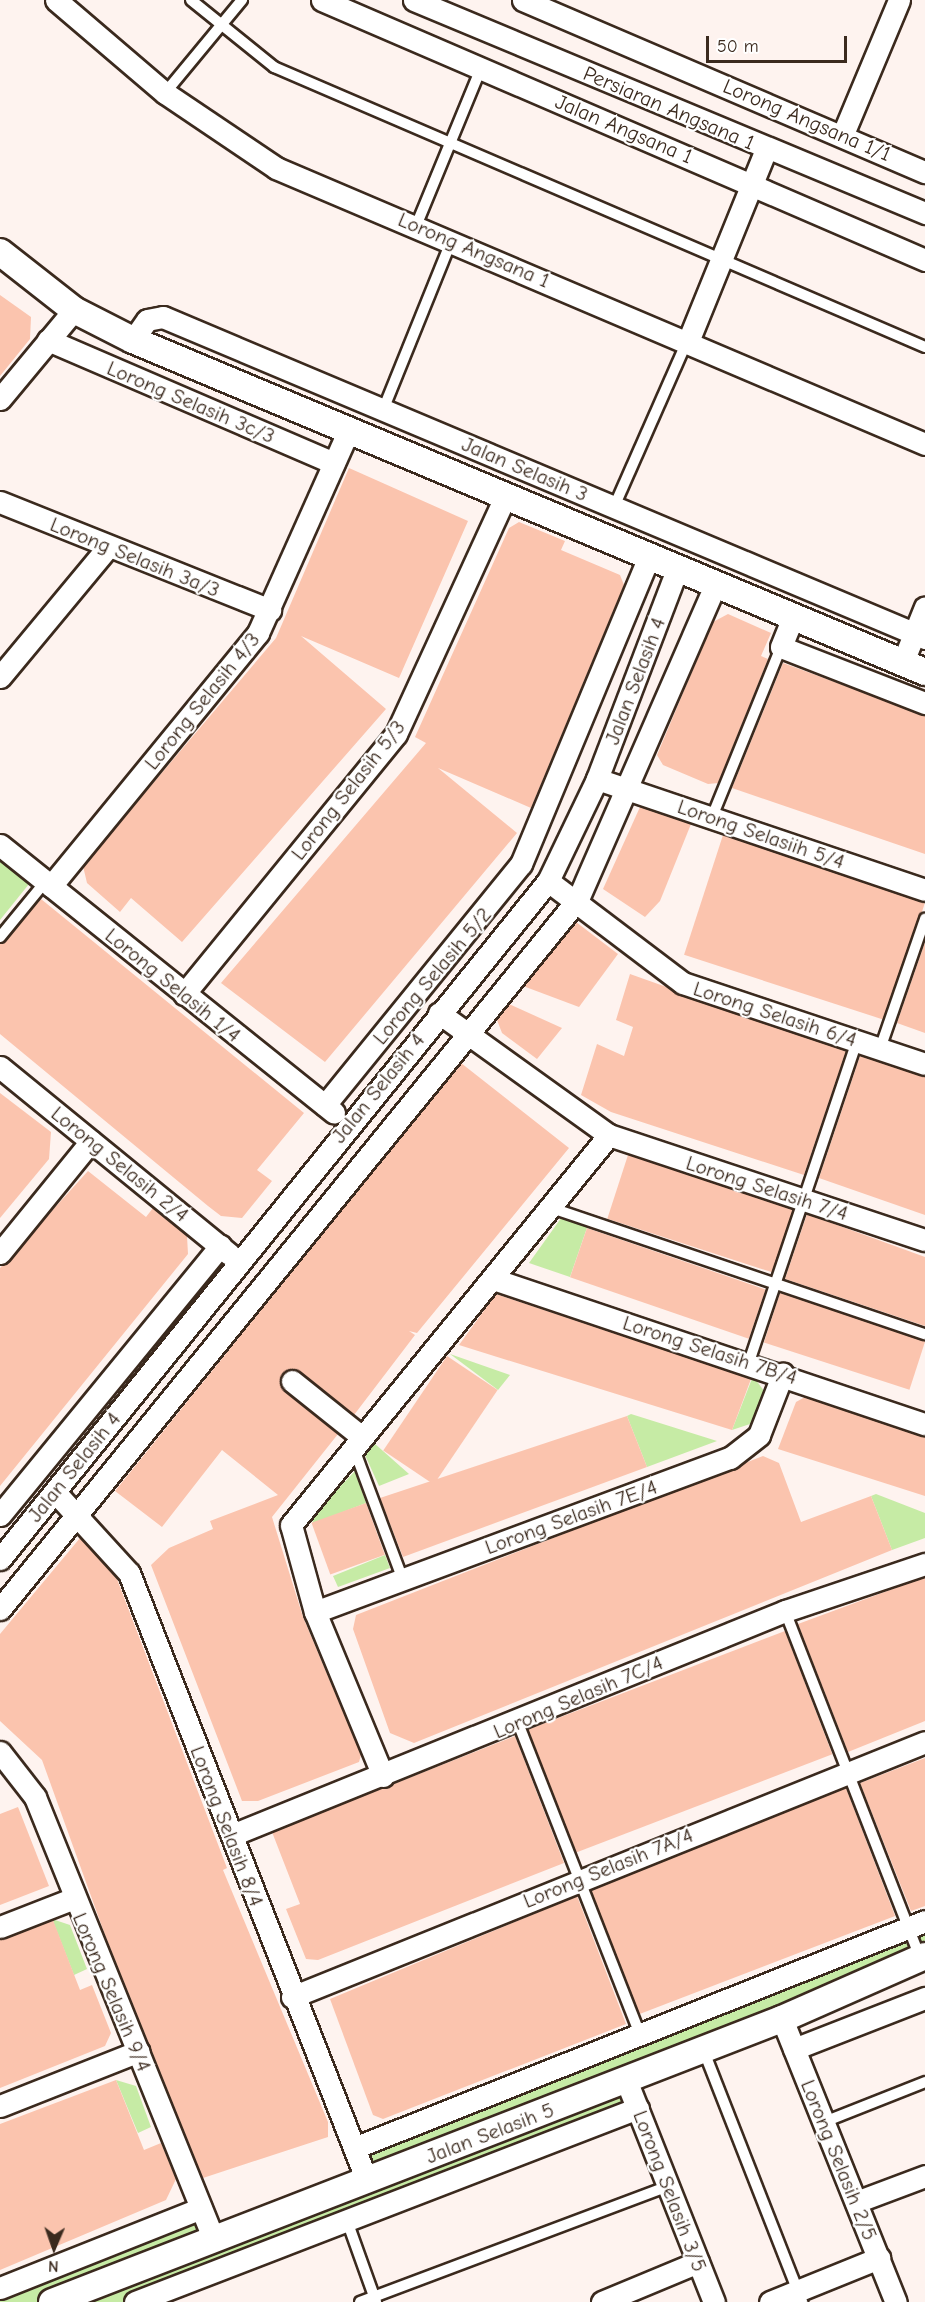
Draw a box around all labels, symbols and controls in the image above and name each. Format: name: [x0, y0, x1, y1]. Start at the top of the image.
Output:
scale bar: [709, 24, 850, 62]
text: 50 m: [717, 36, 759, 57]
street label: Persiaran Angsana 1: [580, 61, 758, 155]
street label: Lorong Angsana 1/1: [719, 73, 895, 167]
street label: Jalan Angsana 1: [552, 89, 696, 169]
street label: Lorong Angsana 1: [394, 207, 554, 293]
street label: Lorong Selasih 3c/3: [103, 355, 279, 449]
street label: Jalan Selasih 3: [458, 431, 592, 507]
street label: Lorong Selasih 3a/3: [47, 511, 223, 603]
street label: Jalan Selasih 4: [599, 614, 671, 748]
street label: Lorong Selasih 4/3: [139, 627, 265, 775]
street label: Lorong Selasih 5/3: [286, 715, 410, 865]
street label: Lorong Selasiih 5/4: [674, 794, 848, 874]
street label: Lorong Selasih 5/2: [367, 902, 497, 1050]
street label: Lorong Selasih 1/4: [100, 923, 246, 1047]
street label: Lorong Selasih 6/4: [690, 976, 860, 1052]
street label: Jalan Selasih 4: [326, 1028, 430, 1148]
street label: Lorong Selasih 2/4: [46, 1101, 194, 1227]
street label: Lorong Selasih 7/4: [683, 1150, 851, 1226]
street label: Lorong Selasih 7B/4: [620, 1310, 800, 1390]
street label: Jalan Selasih 4: [22, 1407, 126, 1527]
street label: Lorong Selasih 7E/4: [481, 1474, 661, 1560]
street label: Lorong Selasih 7C/4: [490, 1650, 666, 1744]
street label: Lorong Selasih 8/4: [185, 1742, 269, 1910]
street label: Lorong Selasih 7A/4: [519, 1822, 697, 1914]
street label: Lorong Selasih 9/4: [67, 1909, 157, 2075]
street label: Lorong Selasih 2/5: [795, 2076, 883, 2244]
street label: Jalan Selasih 5: [422, 2097, 558, 2169]
street label: Lorong Selasih 3/5: [628, 2107, 712, 2275]
north arrow: [24, 2218, 84, 2278]
text: N: [48, 2257, 59, 2275]

